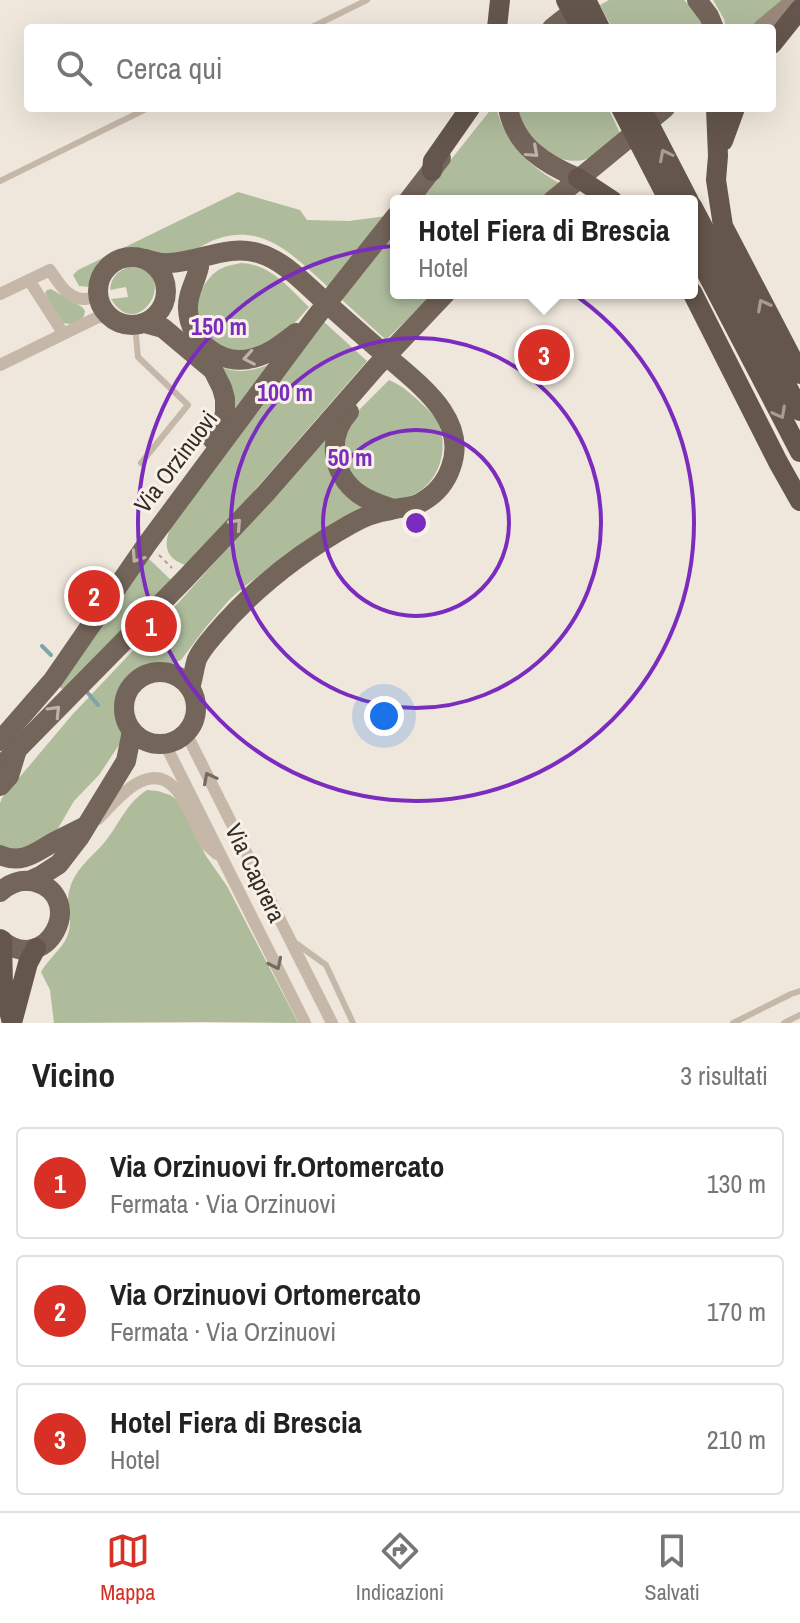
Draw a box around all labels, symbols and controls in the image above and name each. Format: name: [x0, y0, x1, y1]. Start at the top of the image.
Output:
search box: [24, 24, 776, 112]
icon: search: [52, 46, 96, 90]
text: Cerca qui: [116, 48, 223, 88]
one-way arrow: [524, 143, 539, 157]
one-way arrow: [660, 148, 675, 163]
popup: [390, 195, 698, 299]
text: Hotel Fiera di Brescia: [418, 210, 670, 250]
text: Hotel: [418, 250, 468, 285]
one-way arrow: [757, 299, 773, 314]
text: 150 m: [191, 310, 247, 342]
pin: 3: [518, 325, 570, 385]
one-way arrow: [243, 348, 256, 365]
text: 100 m: [257, 376, 313, 408]
street label: Via Orzinuovi: [126, 404, 224, 519]
one-way arrow: [770, 405, 785, 420]
text: 50 m: [328, 441, 372, 473]
centre of rings: [402, 509, 430, 537]
one-way arrow: [226, 519, 240, 534]
one-way arrow: [132, 549, 147, 563]
pin: 2: [68, 566, 120, 626]
pin: 1: [125, 596, 177, 656]
your location: [364, 696, 404, 736]
one-way arrow: [45, 706, 60, 720]
one-way arrow: [203, 772, 218, 787]
street label: Via Caprera: [218, 818, 293, 927]
one-way arrow: [266, 955, 281, 970]
text: Vicino: [32, 1052, 115, 1098]
text: 3 risultati: [680, 1058, 768, 1093]
text: Via Orzinuovi fr.Ortomercato: [110, 1146, 445, 1186]
text: 1: [54, 1166, 66, 1201]
text: 130 m: [707, 1166, 766, 1201]
text: Fermata · Via Orzinuovi: [110, 1186, 336, 1221]
text: Via Orzinuovi Ortomercato: [110, 1274, 421, 1314]
text: 2: [54, 1294, 66, 1329]
text: 170 m: [707, 1294, 766, 1329]
text: Fermata · Via Orzinuovi: [110, 1314, 336, 1349]
text: Hotel Fiera di Brescia: [110, 1402, 362, 1442]
text: 3: [54, 1422, 66, 1457]
text: 210 m: [707, 1422, 766, 1457]
text: Hotel: [110, 1442, 160, 1477]
tab: Mappa: [100, 1529, 155, 1607]
tab: Indicazioni: [356, 1529, 444, 1607]
tab: Salvati: [645, 1529, 700, 1607]

